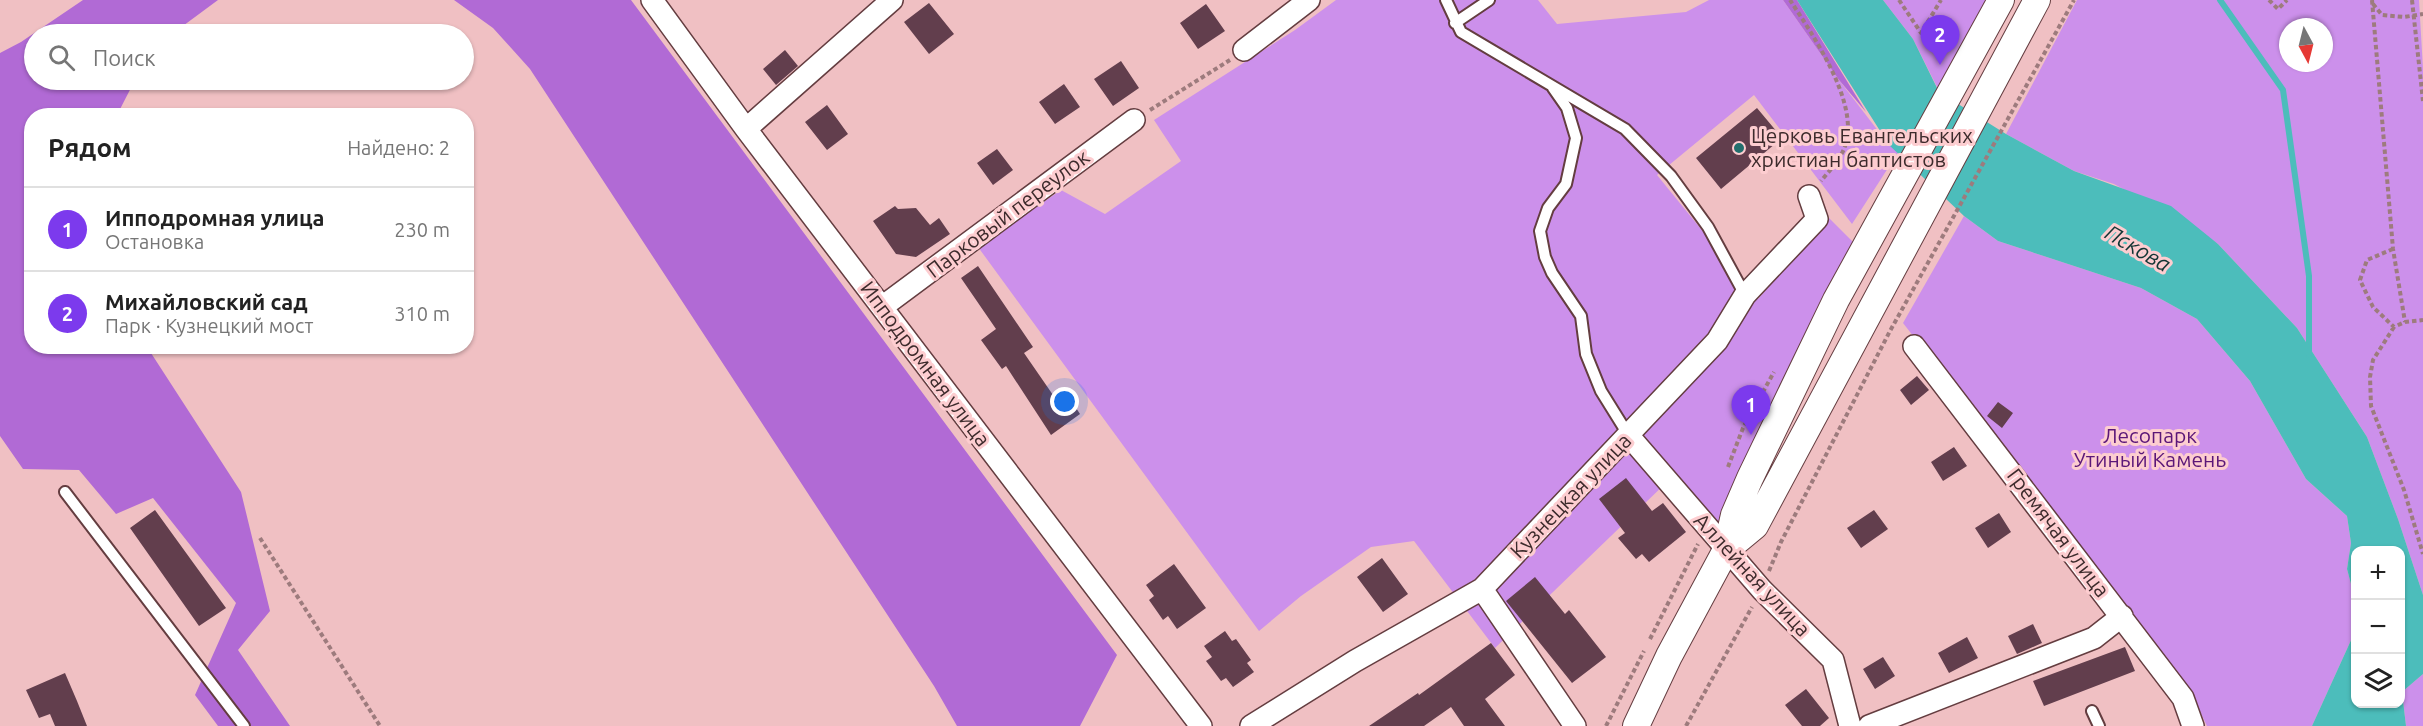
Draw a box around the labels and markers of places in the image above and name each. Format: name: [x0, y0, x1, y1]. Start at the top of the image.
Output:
pin: 2: [1920, 16, 1960, 65]
place label: Церковь Евангельских христиан баптистов: [1751, 123, 1973, 171]
marker: Церковь Евангельских христиан баптистов: [1732, 141, 1746, 155]
pin: 1: [1732, 386, 1770, 435]

